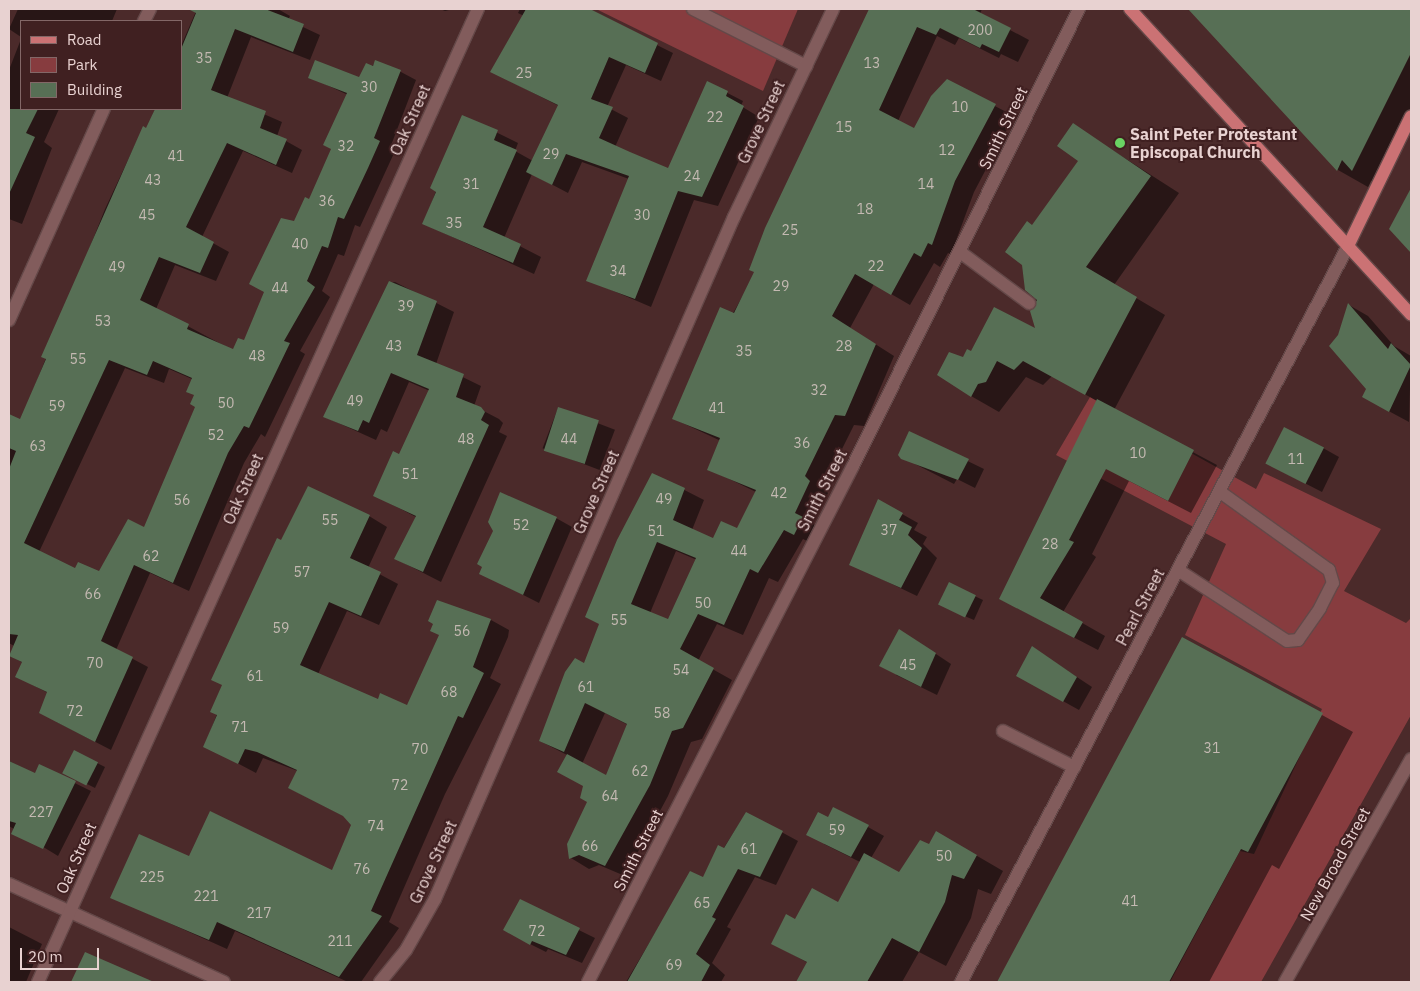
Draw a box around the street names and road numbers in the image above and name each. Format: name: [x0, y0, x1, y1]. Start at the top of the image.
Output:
street label: Grove Street: [733, 77, 789, 167]
street label: Oak Street: [386, 81, 434, 159]
street label: Smith Street: [975, 84, 1031, 172]
street label: Smith Street: [793, 446, 851, 534]
street label: Grove Street: [569, 447, 623, 537]
street label: Oak Street: [219, 450, 267, 528]
street label: Pearl Street: [1112, 565, 1168, 649]
street label: New Broad Street: [1296, 804, 1374, 924]
street label: Smith Street: [609, 806, 667, 894]
street label: Grove Street: [405, 817, 461, 907]
street label: Oak Street: [52, 819, 100, 897]

